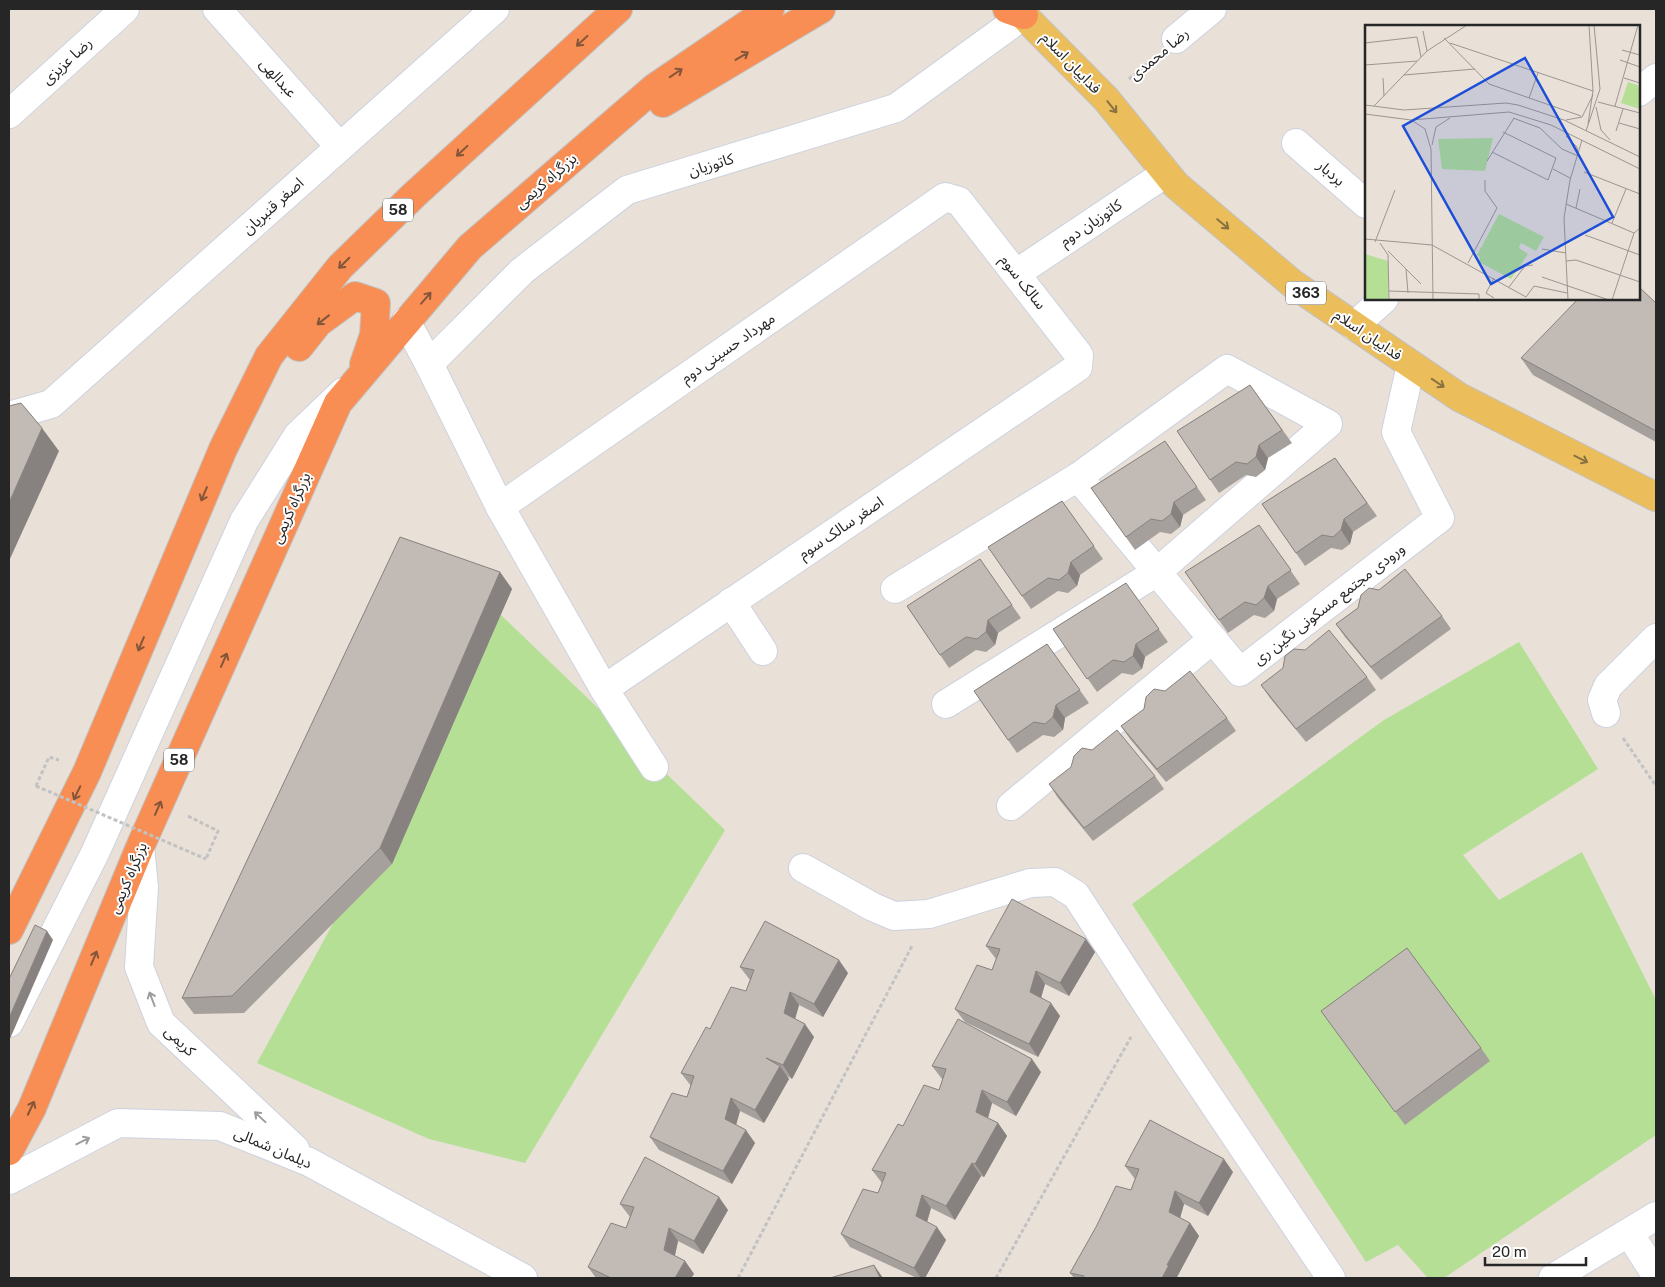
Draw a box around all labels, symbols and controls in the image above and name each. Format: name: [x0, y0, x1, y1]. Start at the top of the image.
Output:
street label: رضا محمدی: [1126, 24, 1192, 84]
inset map: [1365, 25, 1640, 300]
street label: فداییان اسلام: [1036, 29, 1105, 99]
street label: رضا عزیزی: [38, 34, 96, 88]
one-way arrow: [575, 35, 588, 47]
one-way arrow: [735, 50, 749, 60]
street label: عبدالهی: [256, 55, 301, 102]
one-way arrow: [669, 68, 683, 78]
one-way arrow: [1106, 100, 1117, 113]
one-way arrow: [455, 145, 468, 157]
street label: بزرگراه کریمی: [511, 149, 581, 213]
street label: کاتوزیان: [686, 149, 737, 180]
street label: بردبار: [1313, 156, 1348, 190]
street label: اصغر قنبریان: [239, 174, 307, 238]
street label: کاتوزیان دوم: [1057, 195, 1127, 252]
road number: 58: [383, 198, 413, 222]
one-way arrow: [1216, 219, 1229, 230]
street label: سالک سوم: [995, 251, 1050, 314]
one-way arrow: [338, 257, 350, 269]
road number: 363: [1286, 282, 1326, 304]
one-way arrow: [420, 292, 431, 305]
street label: فداییان اسلام: [1329, 306, 1406, 366]
street label: مهرداد حسینی دوم: [678, 309, 780, 389]
one-way arrow: [317, 314, 330, 325]
one-way arrow: [1430, 378, 1444, 388]
one-way arrow: [1573, 455, 1588, 464]
street label: بزرگراه کریمی: [267, 470, 315, 546]
one-way arrow: [199, 486, 208, 501]
street label: اصغر سالک سوم: [795, 493, 888, 565]
street label: ورودی مجتمع مسکونی نگین ری: [1250, 539, 1410, 671]
one-way arrow: [136, 636, 146, 651]
one-way arrow: [219, 653, 229, 668]
road number: 58: [164, 748, 194, 772]
one-way arrow: [72, 785, 81, 800]
one-way arrow: [154, 801, 163, 816]
street label: بزرگراه کریمی: [105, 840, 151, 916]
one-way arrow: [90, 951, 100, 966]
one-way arrow: [146, 992, 156, 1007]
street label: کریمی: [161, 1022, 200, 1060]
one-way arrow: [27, 1101, 36, 1116]
one-way arrow: [254, 1111, 266, 1123]
street label: دیلمان شمالی: [231, 1124, 315, 1172]
one-way arrow: [75, 1136, 90, 1145]
scale bar: [1485, 1234, 1586, 1266]
text: 20 m: [1492, 1243, 1527, 1260]

